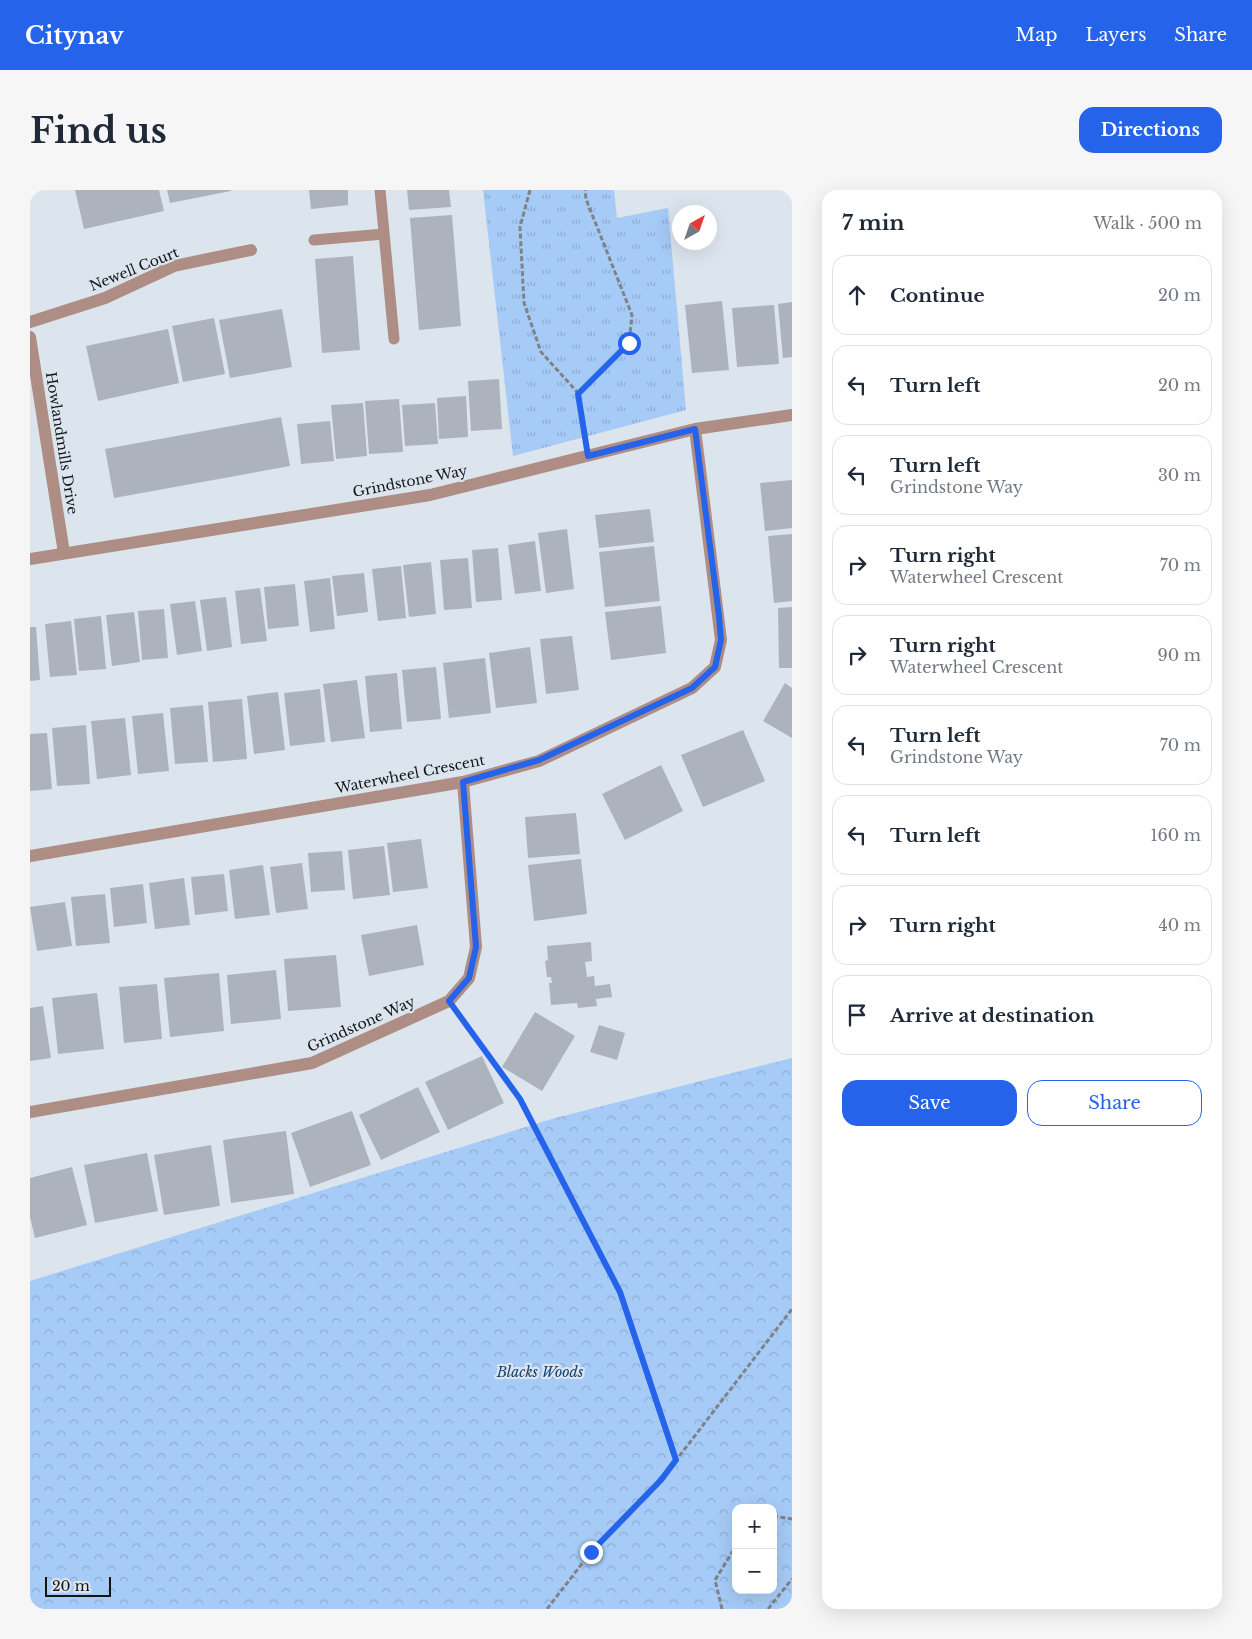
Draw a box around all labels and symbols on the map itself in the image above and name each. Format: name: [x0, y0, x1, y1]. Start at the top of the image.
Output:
north arrow: [672, 205, 717, 250]
street label: Newell Court: [87, 243, 182, 295]
route start: [618, 332, 641, 355]
street label: Howlandmills Drive: [42, 370, 82, 516]
street label: Grindstone Way: [351, 461, 469, 501]
street label: Waterwheel Crescent: [333, 751, 487, 797]
street label: Grindstone Way: [304, 992, 418, 1056]
park label: Blacks Woods: [496, 1363, 583, 1381]
route end: [580, 1541, 603, 1564]
scale bar: [45, 1574, 111, 1597]

